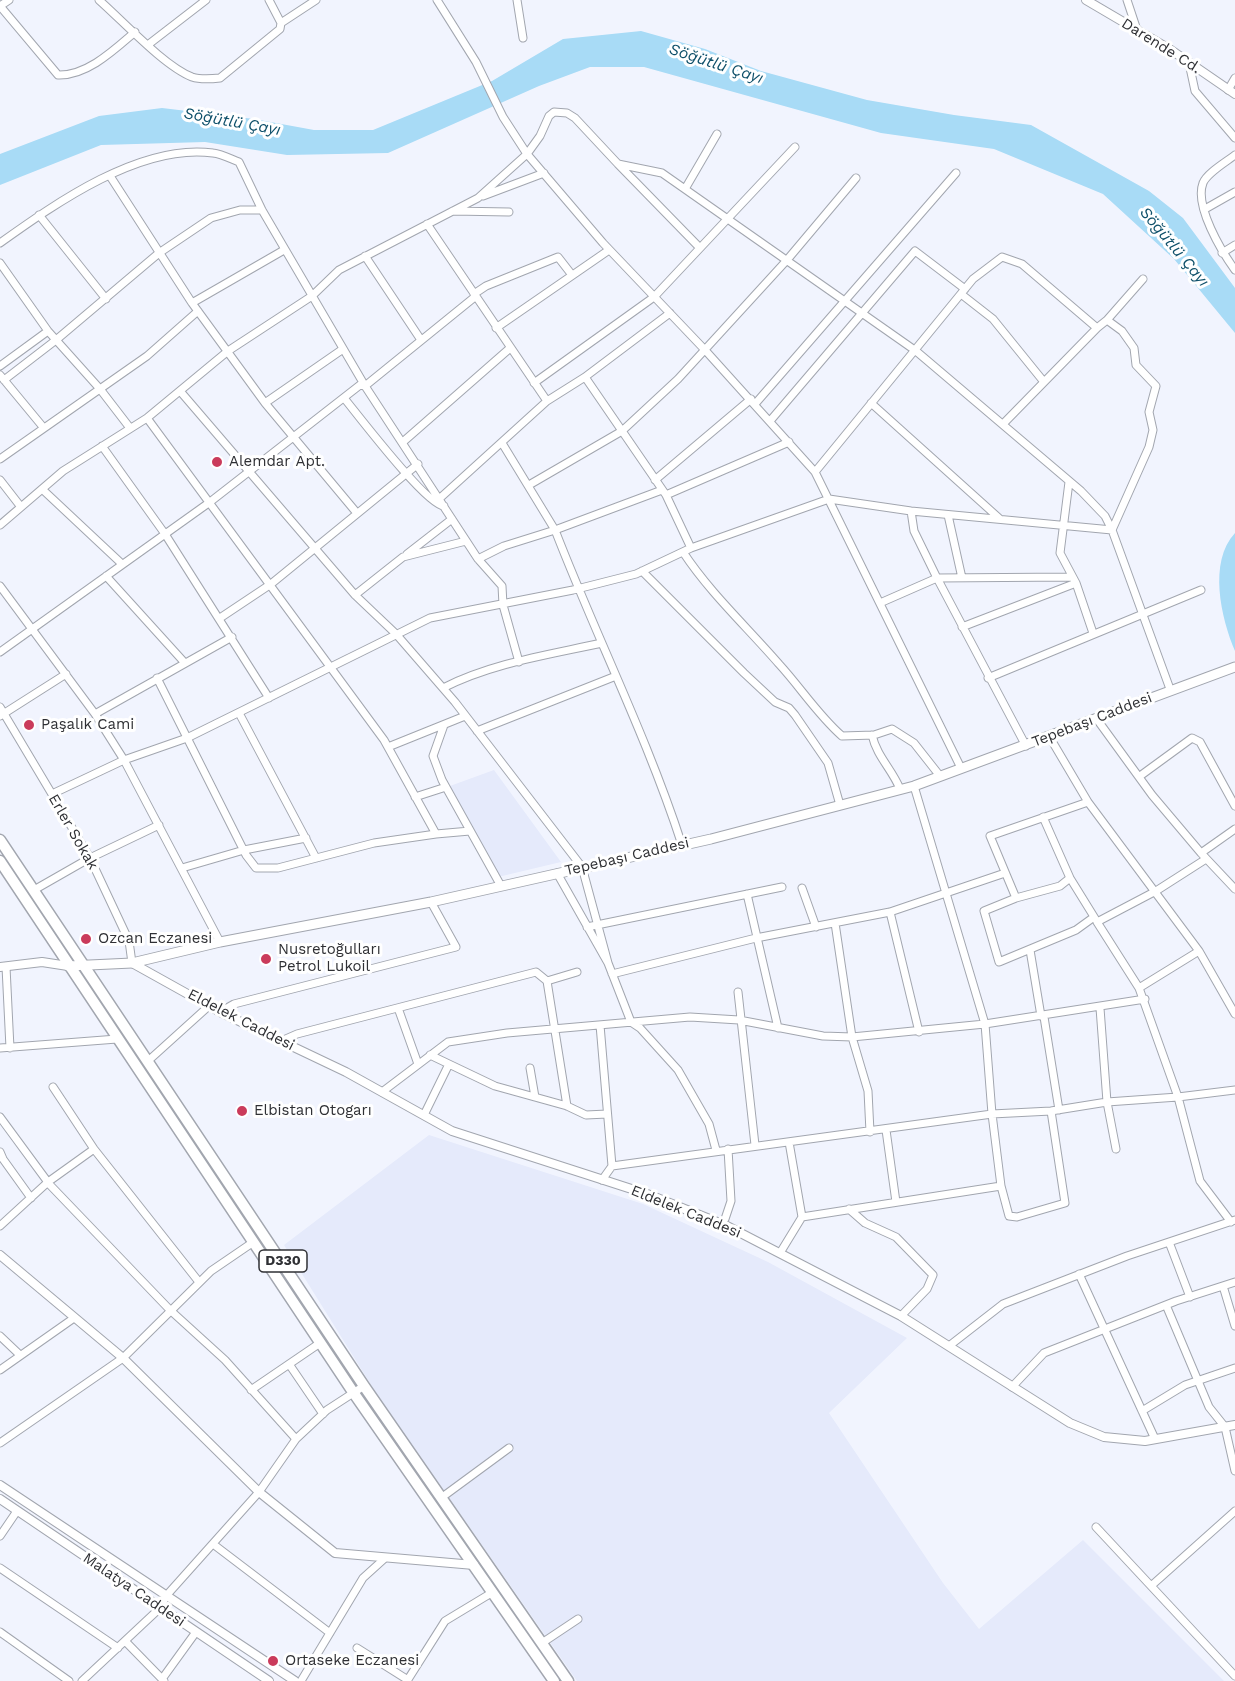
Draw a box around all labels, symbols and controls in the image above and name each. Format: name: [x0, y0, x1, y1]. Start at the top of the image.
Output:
street label: Darende Cd.: [1118, 15, 1204, 77]
water label: Söğütlü Çayı: [666, 40, 766, 88]
water label: Söğütlü Çayı: [182, 104, 282, 140]
water label: Söğütlü Çayı: [1135, 203, 1213, 291]
place label: Alemdar Apt.: [229, 453, 325, 471]
marker: Alemdar Apt.: [210, 455, 224, 469]
street label: Tepebaşı Caddesi: [1029, 689, 1155, 751]
place label: Paşalık Cami: [41, 716, 134, 734]
marker: Paşalık Cami: [22, 718, 36, 732]
street label: Erler Sokak: [44, 791, 102, 873]
street label: Tepebaşı Caddesi: [563, 834, 691, 880]
place label: Ozcan Eczanesi: [98, 930, 212, 948]
marker: Ozcan Eczanesi: [79, 932, 93, 946]
place label: Nusretoğulları Petrol Lukoil: [278, 941, 381, 976]
marker: Nusretoğulları Petrol Lukoil: [259, 952, 273, 966]
street label: Eldelek Caddesi: [185, 985, 297, 1055]
place label: Elbistan Otogarı: [254, 1102, 372, 1120]
marker: Elbistan Otogarı: [235, 1104, 249, 1118]
street label: Eldelek Caddesi: [628, 1182, 744, 1242]
road number: D330: [259, 1250, 307, 1272]
street label: Malatya Caddesi: [79, 1549, 189, 1631]
place label: Ortaseke Eczanesi: [285, 1652, 419, 1670]
marker: Ortaseke Eczanesi: [266, 1654, 280, 1668]

